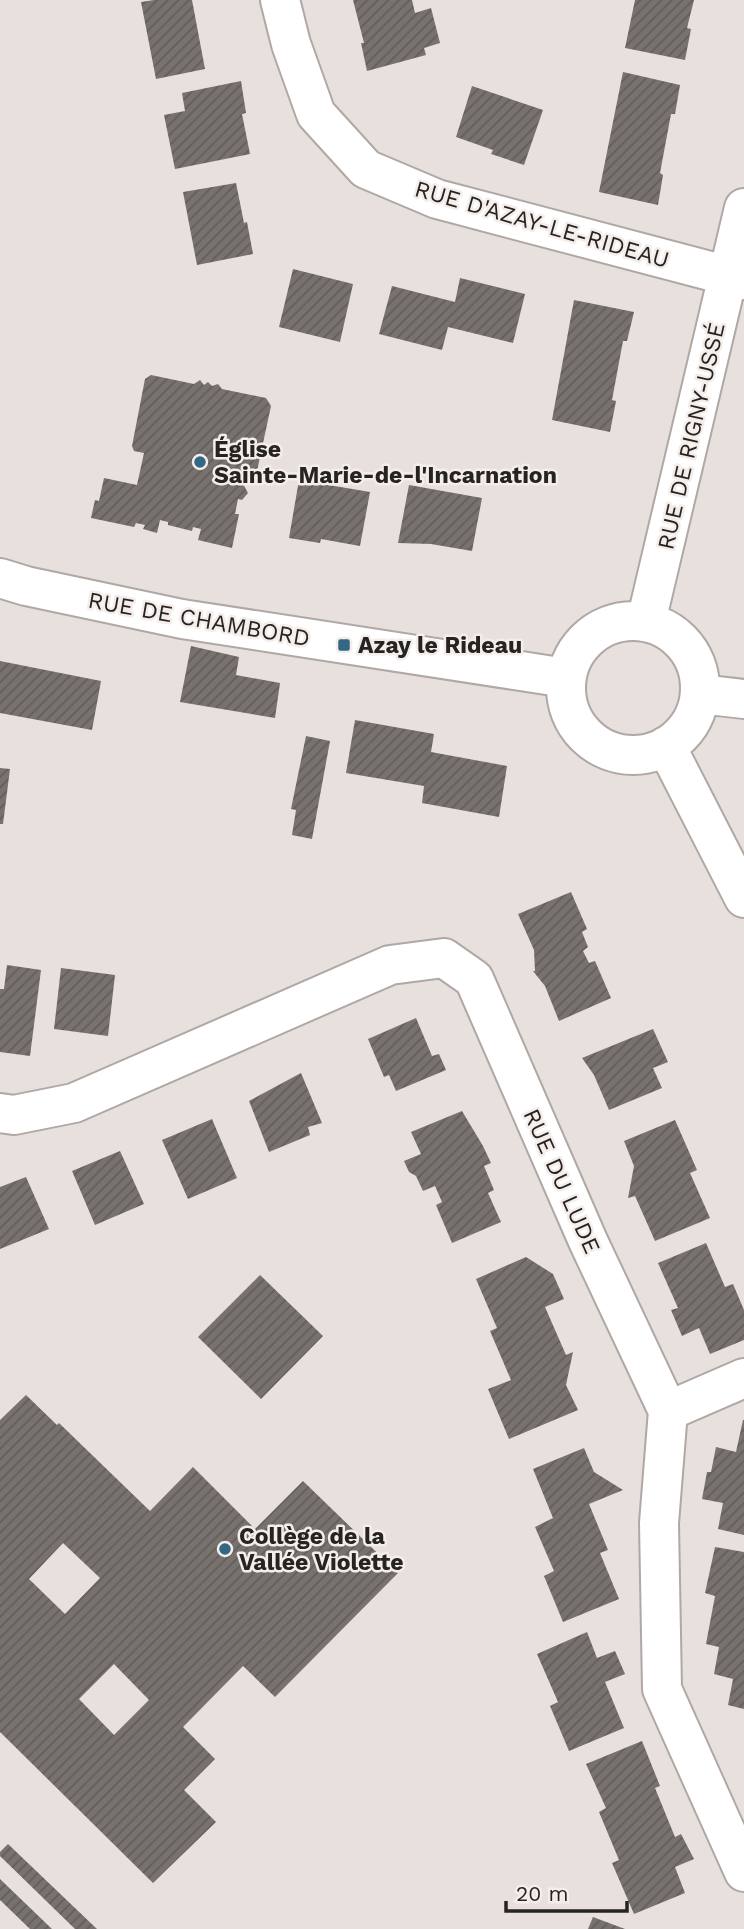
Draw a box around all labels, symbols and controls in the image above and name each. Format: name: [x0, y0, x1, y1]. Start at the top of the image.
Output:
street label: RUE D'AZAY-LE-RIDEAU: [412, 175, 672, 274]
street label: RUE DE RIGNY-USSÉ: [652, 320, 731, 552]
place label: Église Sainte-Marie-de-l'Incarnation: [214, 436, 557, 489]
marker: Église Sainte-Marie-de-l'Incarnation: [192, 454, 208, 470]
street label: RUE DE CHAMBORD: [86, 587, 312, 652]
place label: Azay le Rideau: [358, 632, 522, 659]
marker: Azay le Rideau: [336, 637, 352, 653]
street label: RUE DU LUDE: [518, 1105, 606, 1258]
place label: Collège de la Vallée Violette: [239, 1523, 404, 1576]
marker: Collège de la Vallée Violette: [217, 1541, 233, 1557]
scale bar: [506, 1870, 627, 1914]
text: 20 m: [516, 1881, 568, 1906]

